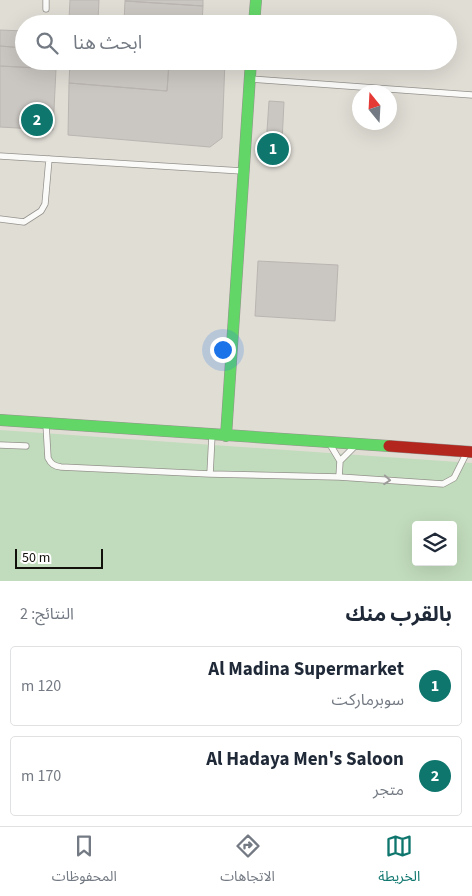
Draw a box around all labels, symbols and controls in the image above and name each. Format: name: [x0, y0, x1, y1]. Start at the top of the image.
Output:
search box: [15, 15, 457, 70]
icon: search: [33, 29, 61, 57]
text: ابحث هنا: [73, 30, 142, 57]
north arrow: [352, 85, 397, 130]
pin: 2: [21, 101, 53, 139]
pin: 1: [257, 130, 289, 168]
your location: [210, 337, 236, 363]
one-way arrow: [384, 475, 392, 486]
map controls: [412, 521, 457, 566]
button: layers: [412, 521, 457, 566]
scale bar: [15, 546, 102, 569]
text: 50 m: [22, 548, 50, 568]
text: بالقرب منك: [345, 599, 452, 629]
text: النتائج: 2: [20, 603, 74, 625]
text: Al Madina Supermarket: [208, 656, 404, 683]
text: 120 m: [21, 675, 61, 697]
text: 1: [431, 675, 439, 697]
text: سوبرماركت: [332, 689, 404, 711]
text: Al Hadaya Men's Saloon: [206, 746, 404, 773]
text: 170 m: [21, 765, 61, 787]
text: 2: [431, 765, 439, 787]
text: متجر: [373, 779, 404, 801]
tab: المحفوظات: [52, 832, 117, 891]
tab: الاتجاهات: [220, 832, 275, 891]
tab: الخريطة: [378, 832, 420, 891]

